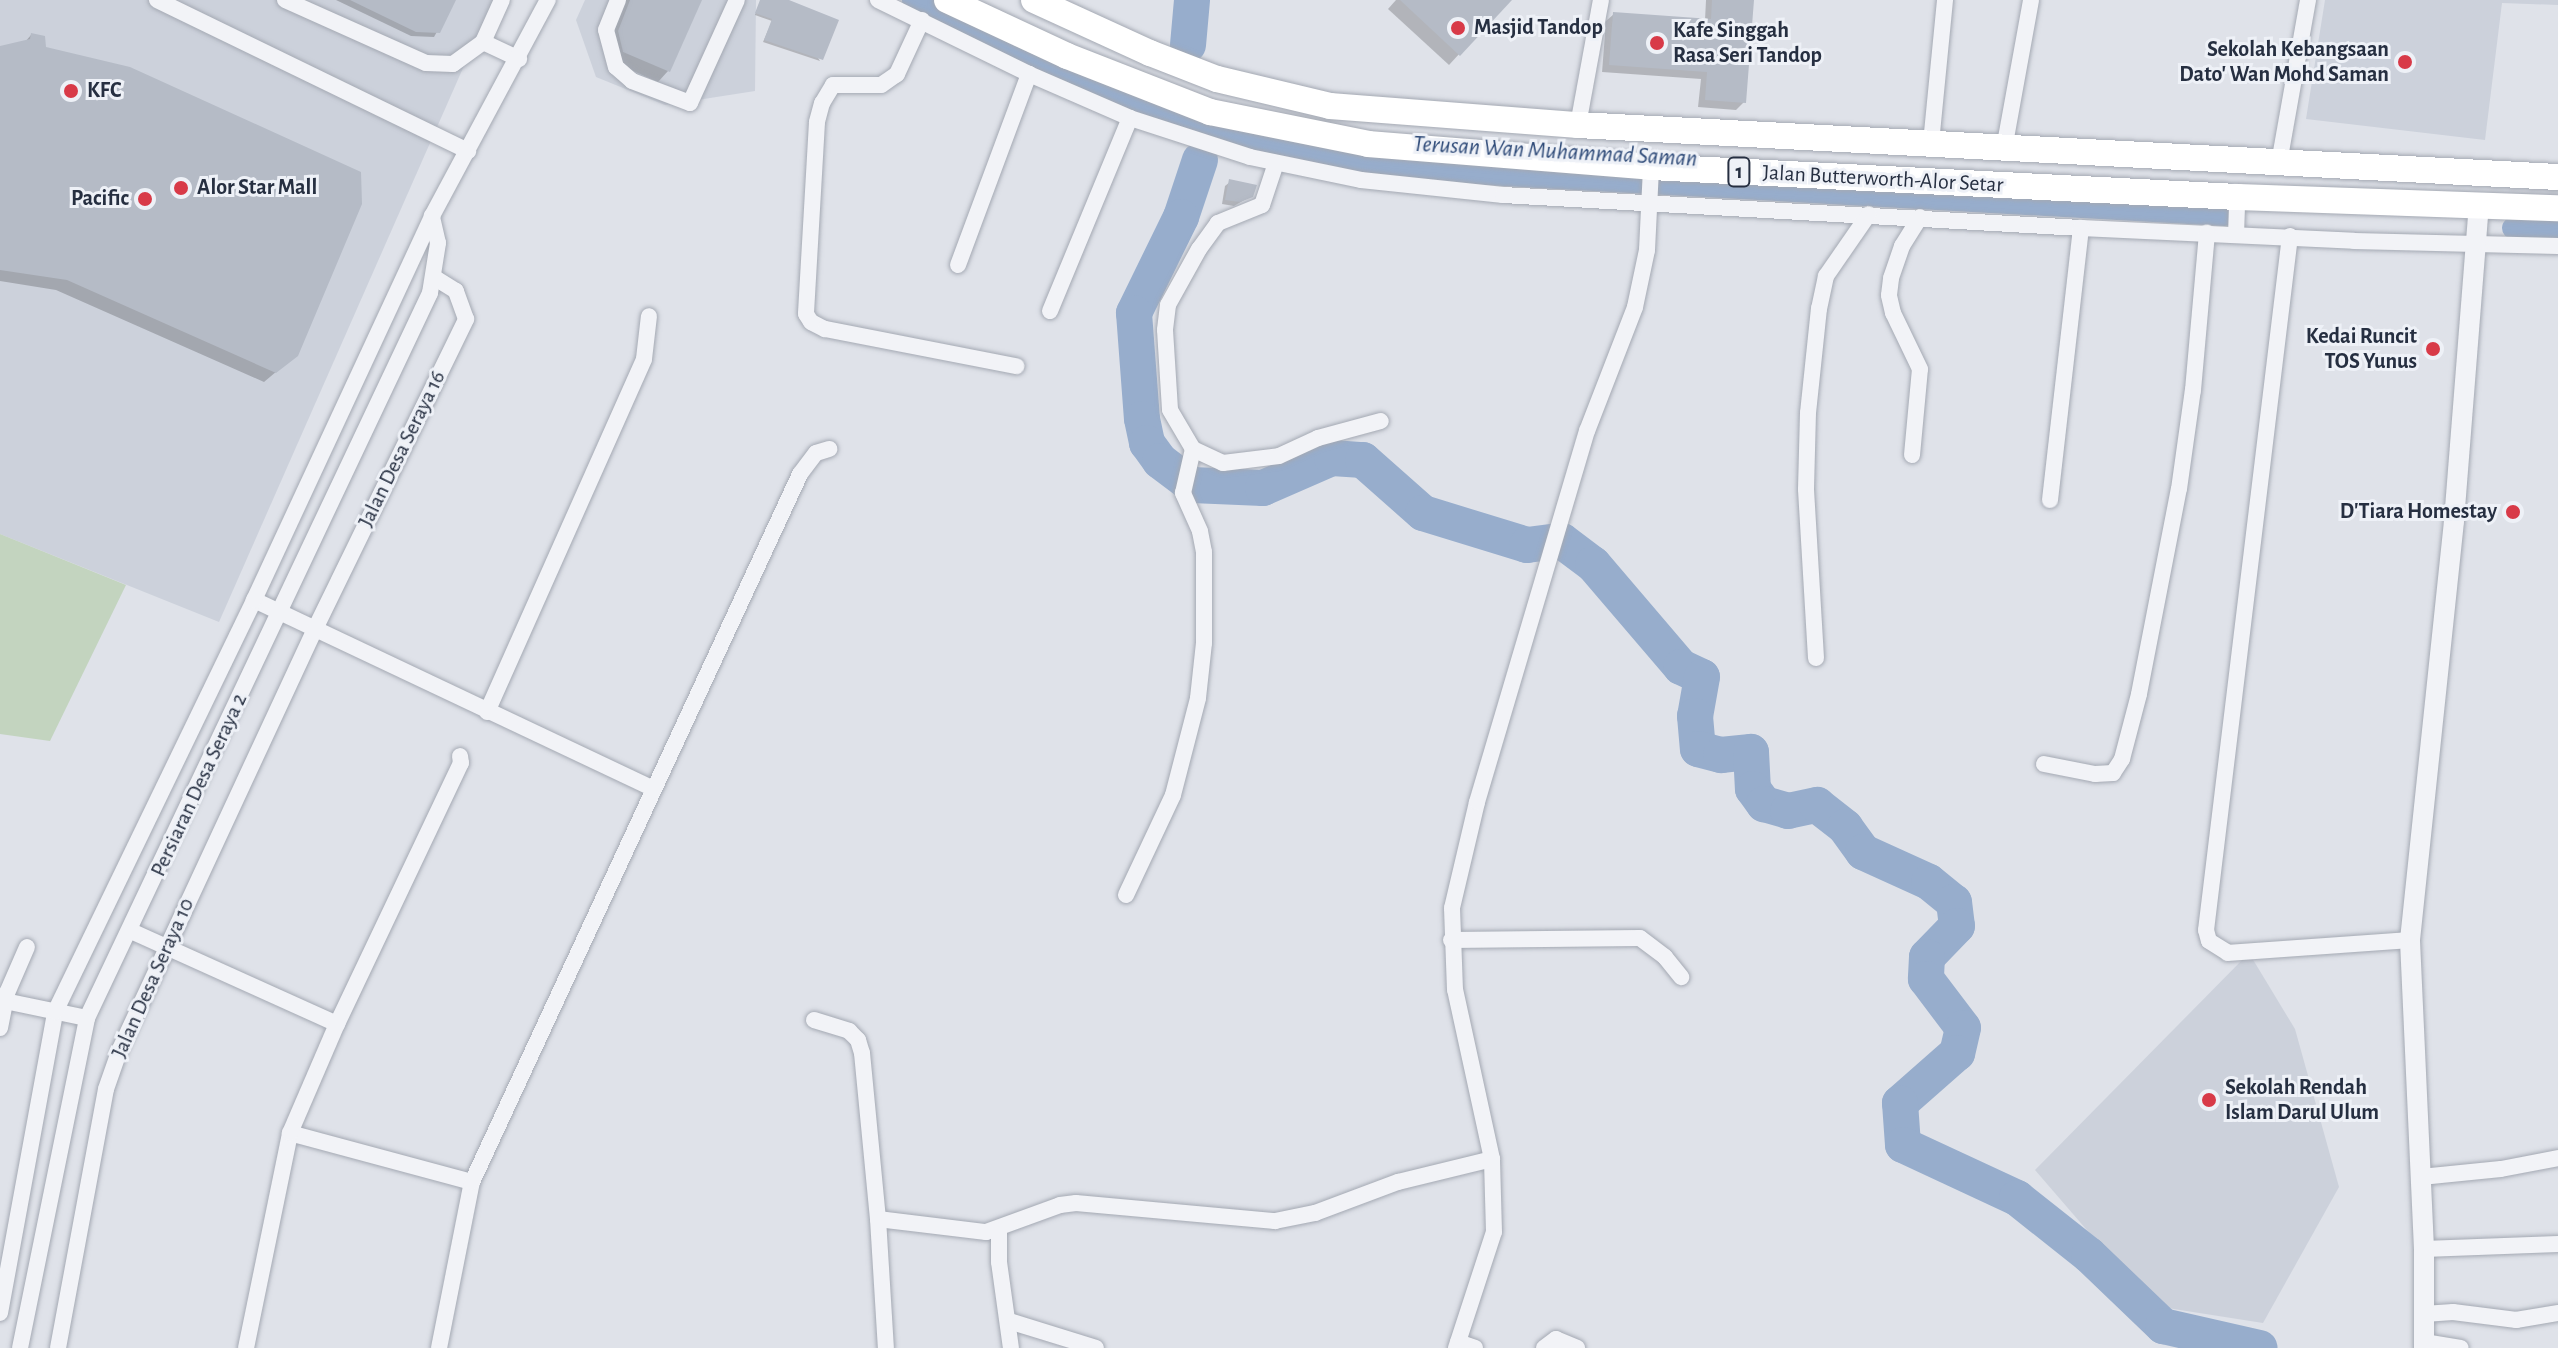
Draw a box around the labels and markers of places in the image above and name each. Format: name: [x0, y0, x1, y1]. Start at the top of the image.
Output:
place label: Masjid Tandop: [1474, 15, 1603, 41]
place label: Kafe Singgah Rasa Seri Tandop: [1673, 17, 1822, 68]
marker: Masjid Tandop: [1449, 19, 1467, 37]
marker: Kafe Singgah Rasa Seri Tandop: [1648, 34, 1666, 52]
place label: Sekolah Kebangsaan Dato' Wan Mohd Saman: [2179, 36, 2389, 88]
marker: Sekolah Kebangsaan Dato' Wan Mohd Saman: [2396, 53, 2414, 71]
place label: KFC: [87, 78, 121, 104]
marker: KFC: [62, 82, 80, 100]
place label: Alor Star Mall: [197, 175, 317, 201]
marker: Alor Star Mall: [172, 179, 190, 197]
place label: Pacific: [71, 186, 129, 212]
marker: Pacific: [136, 190, 154, 208]
place label: Kedai Runcit TOS Yunus: [2306, 323, 2417, 374]
marker: Kedai Runcit TOS Yunus: [2424, 340, 2442, 358]
place label: D'Tiara Homestay: [2340, 499, 2497, 525]
marker: D'Tiara Homestay: [2504, 503, 2522, 521]
place label: Sekolah Rendah Islam Darul Ulum: [2225, 1074, 2379, 1126]
marker: Sekolah Rendah Islam Darul Ulum: [2200, 1091, 2218, 1109]

